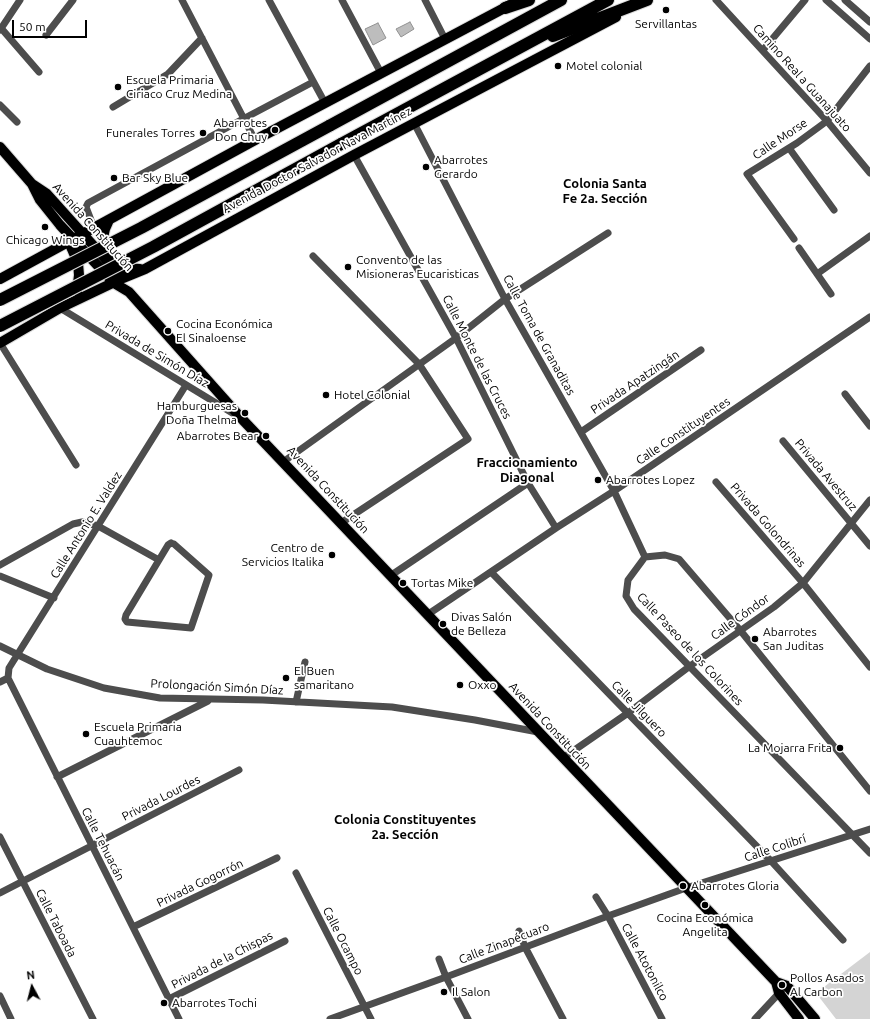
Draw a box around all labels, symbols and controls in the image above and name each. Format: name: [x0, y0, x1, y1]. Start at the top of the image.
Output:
marker: Servillantas: [661, 5, 671, 15]
scale bar: [14, 12, 89, 38]
place label: Servillantas: [635, 17, 697, 31]
text: 50 m: [19, 20, 46, 33]
street label: Camino Real a Guanajuato: [750, 21, 854, 135]
place label: Motel colonial: [566, 59, 642, 73]
marker: Motel colonial: [553, 61, 563, 71]
place label: Escuela Primaria Ciriaco Cruz Medina: [126, 73, 232, 101]
marker: Escuela Primaria Ciriaco Cruz Medina: [113, 82, 123, 92]
street label: Avenida Doctor Salvador Nava Martínez: [220, 104, 414, 216]
street label: Calle Morse: [750, 115, 810, 163]
place label: Abarrotes Don Chuy: [213, 116, 267, 144]
marker: Abarrotes Don Chuy: [270, 125, 280, 135]
place label: Funerales Torres: [106, 126, 195, 140]
marker: Funerales Torres: [198, 128, 208, 138]
place label: Abarrotes Gerardo: [434, 153, 488, 181]
marker: Abarrotes Gerardo: [421, 162, 431, 172]
place label: Bar Sky Blue: [122, 171, 188, 185]
marker: Bar Sky Blue: [109, 173, 119, 183]
district label: Colonia Santa Fe 2a. Sección: [563, 176, 647, 207]
street label: Avenida Constitución: [50, 180, 136, 274]
marker: Chicago Wings: [40, 222, 50, 232]
place label: Chicago Wings: [6, 233, 84, 247]
place label: Convento de las Misioneras Eucaristicas: [356, 253, 479, 281]
marker: Convento de las Misioneras Eucaristicas: [343, 262, 353, 272]
street label: Calle Toma de Granaditas: [500, 272, 578, 398]
street label: Calle Monte de las Cruces: [439, 293, 515, 421]
street label: Privada de Simón Díaz: [103, 317, 211, 391]
place label: Cocina Económica El Sinaloense: [176, 317, 273, 345]
marker: Cocina Económica El Sinaloense: [163, 326, 173, 336]
street label: Privada Apatzingán: [588, 347, 682, 417]
place label: Hotel Colonial: [334, 388, 410, 402]
marker: Hotel Colonial: [321, 390, 331, 400]
street label: Calle Constituyentes: [633, 394, 733, 468]
place label: Hamburguesas Doña Thelma: [157, 399, 237, 427]
marker: Hamburguesas Doña Thelma: [240, 408, 250, 418]
place label: Abarrotes Bear: [177, 429, 258, 443]
marker: Abarrotes Bear: [261, 431, 271, 441]
street label: Privada Avestruz: [792, 436, 860, 514]
street label: Avenida Constitución: [284, 443, 372, 537]
district label: Fraccionamiento Diagonal: [476, 455, 578, 486]
street label: Calle Antonio E. Valdez: [47, 469, 125, 581]
place label: Abarrotes Lopez: [606, 473, 695, 487]
marker: Abarrotes Lopez: [593, 475, 603, 485]
street label: Privada Golondrinas: [727, 480, 809, 570]
place label: Centro de Servicios Italika: [242, 541, 324, 569]
marker: Centro de Servicios Italika: [327, 550, 337, 560]
place label: Tortas Mike: [411, 576, 473, 590]
marker: Tortas Mike: [398, 578, 408, 588]
street label: Calle Paseo de los Colorines: [634, 590, 746, 708]
street label: Calle Cóndor: [708, 591, 772, 643]
place label: Divas Salón de Belleza: [451, 610, 512, 638]
marker: Divas Salón de Belleza: [438, 619, 448, 629]
place label: Abarrotes San Juditas: [763, 625, 824, 653]
marker: Abarrotes San Juditas: [750, 634, 760, 644]
place label: El Buen samaritano: [294, 664, 354, 692]
marker: El Buen samaritano: [281, 673, 291, 683]
street label: Prolongación Simón Díaz: [150, 676, 284, 698]
place label: Oxxo: [468, 678, 497, 692]
street label: Calle Jilguero: [608, 678, 670, 740]
street label: Avenida Constitución: [506, 679, 594, 773]
marker: Oxxo: [455, 680, 465, 690]
place label: Escuela Primaria Cuauhtemoc: [94, 720, 182, 748]
marker: Escuela Primaria Cuauhtemoc: [81, 729, 91, 739]
place label: La Mojarra Frita: [748, 741, 832, 755]
marker: La Mojarra Frita: [835, 743, 845, 753]
street label: Privada Lourdes: [119, 772, 203, 824]
street label: Calle Tehuacán: [78, 805, 128, 883]
district label: Colonia Constituyentes 2a. Sección: [334, 812, 476, 843]
street label: Calle Colibrí: [742, 831, 808, 865]
street label: Privada Gogorrón: [154, 856, 246, 910]
place label: Abarrotes Gloria: [691, 879, 779, 893]
marker: Abarrotes Gloria: [678, 881, 688, 891]
street label: Calle Taboada: [33, 886, 79, 960]
marker: Cocina Económica Angelita: [700, 900, 710, 910]
street label: Calle Ocampo: [320, 904, 366, 978]
place label: Cocina Económica Angelita: [657, 911, 753, 939]
street label: Calle Zinapécuaro: [457, 919, 551, 967]
street label: Calle Atotonilco: [618, 921, 672, 1003]
street label: Privada de la Chispas: [169, 928, 275, 992]
north arrow: [12, 967, 52, 1007]
text: N: [26, 969, 35, 982]
place label: Pollos Asados Al Carbon: [790, 971, 864, 999]
marker: Pollos Asados Al Carbon: [777, 980, 787, 990]
place label: Il Salon: [452, 985, 490, 999]
marker: Il Salon: [439, 987, 449, 997]
place label: Abarrotes Tochi: [172, 996, 257, 1010]
marker: Abarrotes Tochi: [159, 998, 169, 1008]

